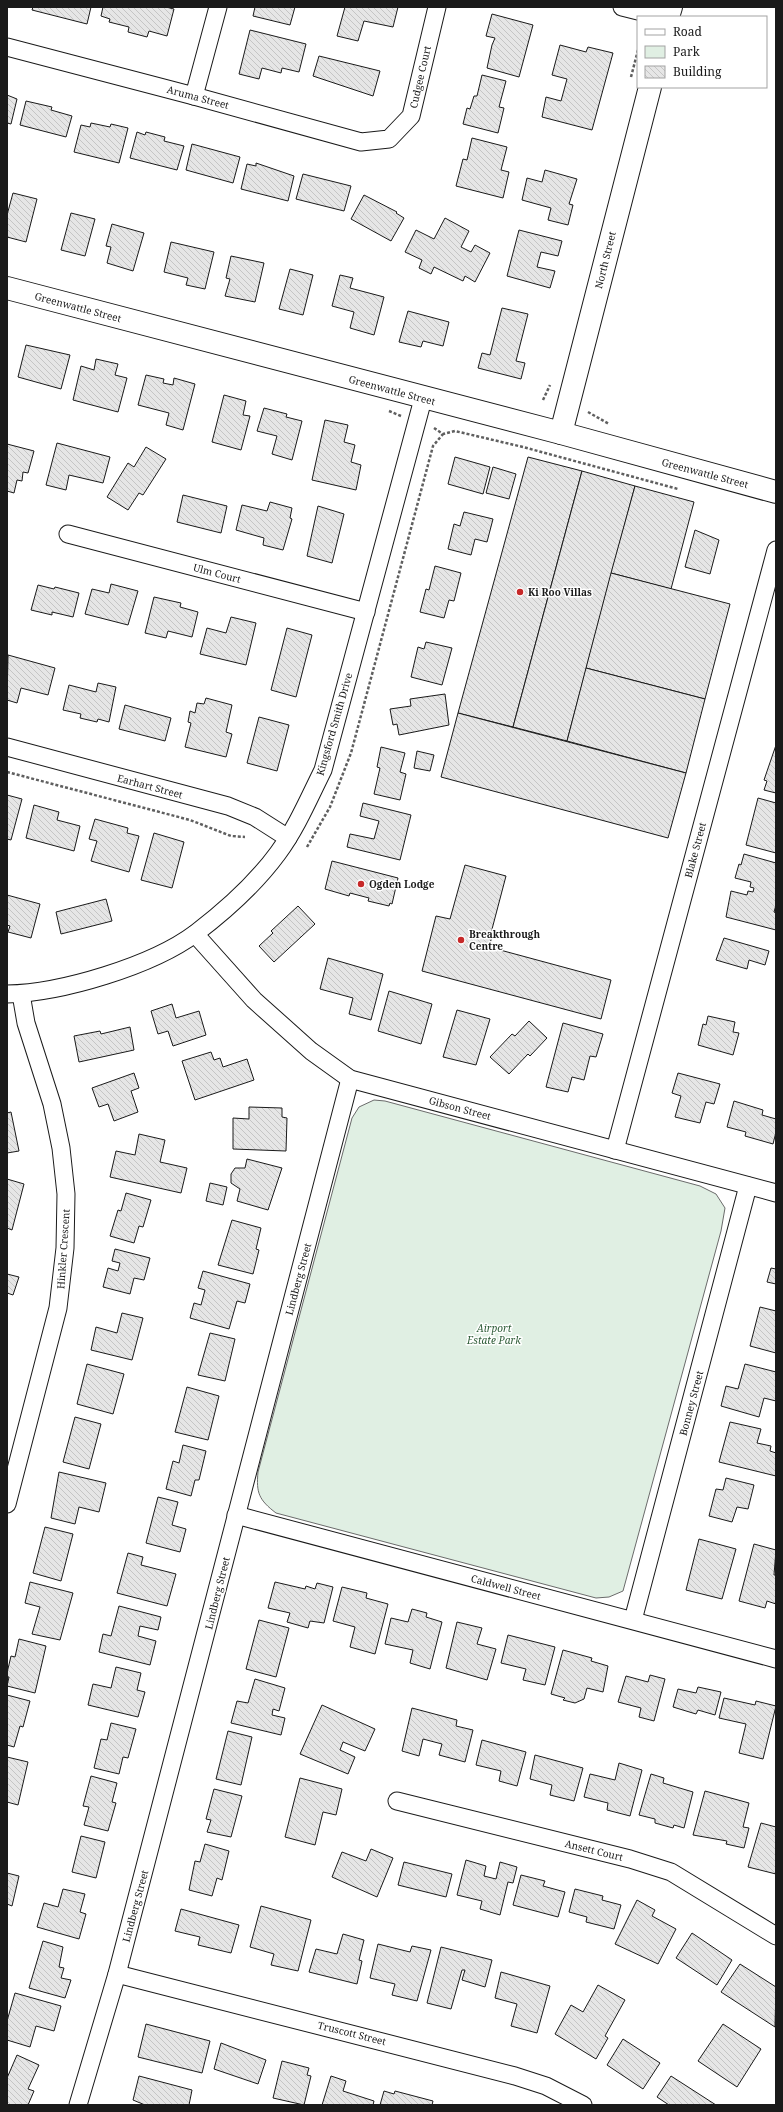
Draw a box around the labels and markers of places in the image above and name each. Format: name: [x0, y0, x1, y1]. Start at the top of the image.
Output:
place label: Ki Roo Villas: [528, 585, 592, 599]
marker: Ki Roo Villas: [515, 587, 525, 597]
place label: Ogden Lodge: [369, 877, 435, 891]
marker: Ogden Lodge: [356, 879, 366, 889]
place label: Breakthrough Centre: [469, 927, 540, 953]
marker: Breakthrough Centre: [456, 935, 466, 945]

